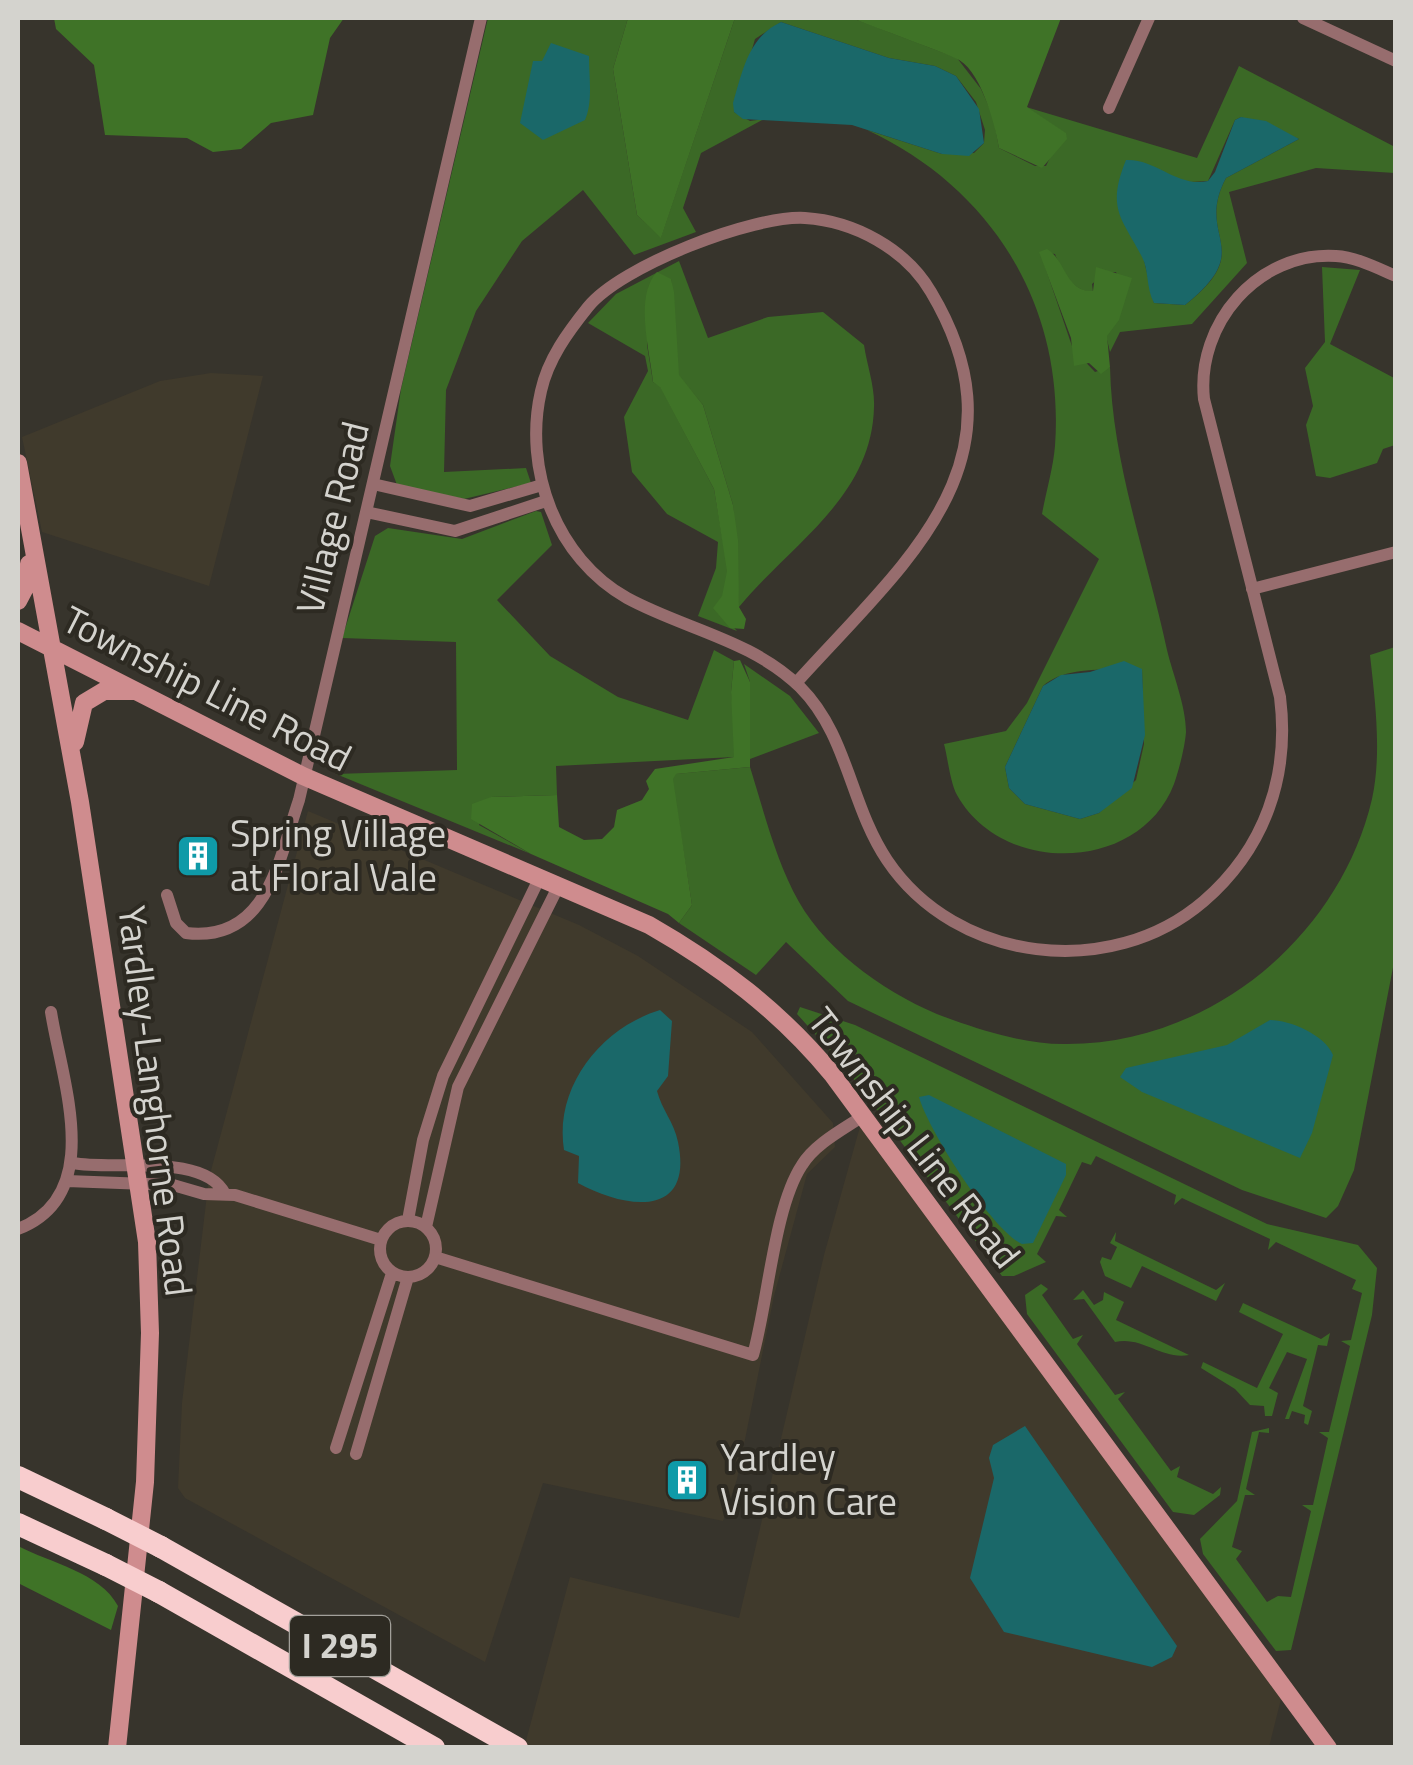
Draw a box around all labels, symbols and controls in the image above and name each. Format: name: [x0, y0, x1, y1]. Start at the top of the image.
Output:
street label: Village Road: [280, 415, 384, 620]
street label: Township Line Road: [53, 590, 362, 786]
place label: Spring Village at Floral Vale: [230, 804, 446, 906]
building icon: Spring Village at Floral Vale: [175, 833, 221, 879]
street label: Yardley-Langhorne Road: [103, 902, 209, 1299]
street label: Township Line Road: [794, 995, 1035, 1280]
place label: Yardley Vision Care: [720, 1428, 897, 1530]
building icon: Yardley Vision Care: [664, 1457, 710, 1503]
road number: I 295: [290, 1616, 390, 1676]

